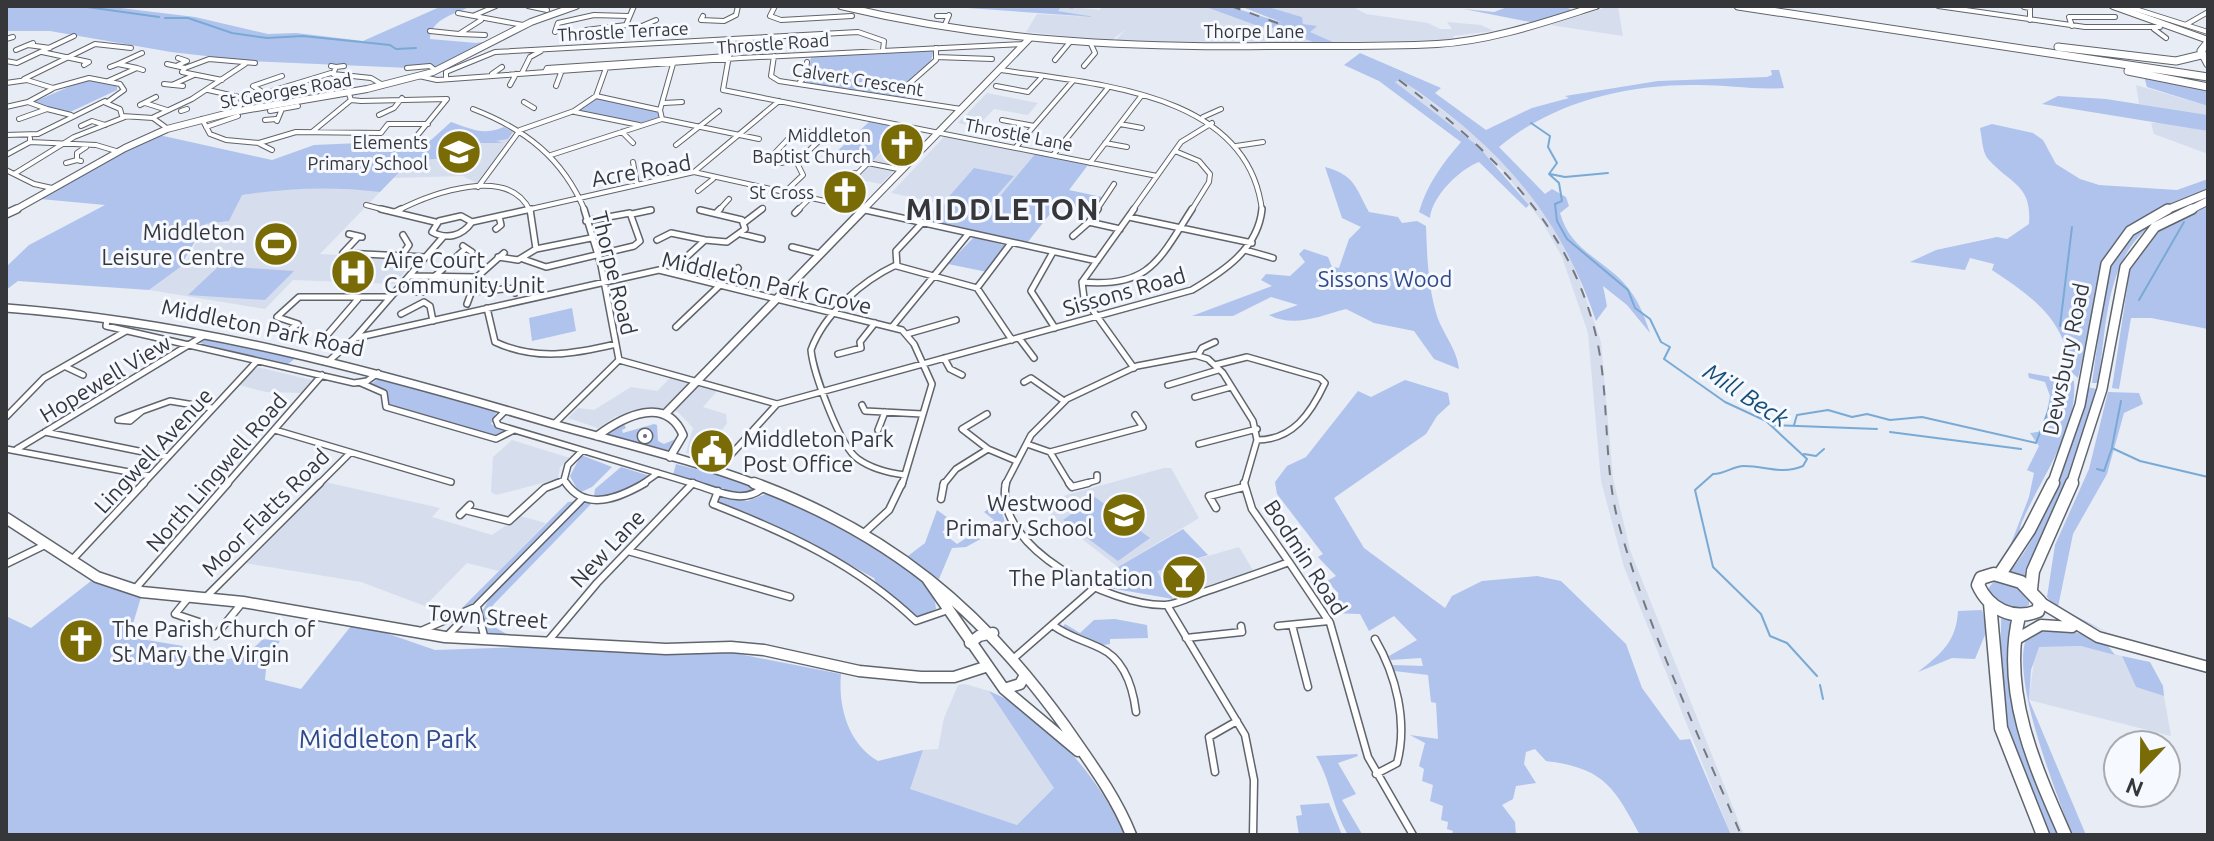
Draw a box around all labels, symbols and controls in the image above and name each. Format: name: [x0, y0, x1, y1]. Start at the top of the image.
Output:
street label: Throstle Terrace: [557, 18, 689, 44]
street label: Thorpe Lane: [1204, 21, 1304, 41]
street label: Throstle Road: [716, 29, 830, 57]
street label: Calvert Crescent: [791, 59, 925, 99]
street label: St Georges Road: [219, 69, 353, 111]
street label: Throstle Lane: [963, 114, 1075, 154]
church icon: Middleton Baptist Church: [878, 121, 926, 169]
place label: Middleton Baptist Church: [752, 125, 871, 166]
school or university icon: Elements Primary School: [435, 128, 483, 176]
place label: Elements Primary School: [307, 132, 428, 173]
street label: Acre Road: [589, 149, 693, 191]
church icon: St Cross: [821, 168, 869, 216]
place label: St Cross: [749, 182, 814, 202]
district label: MIDDLETON: [905, 192, 1101, 226]
street label: Thorpe Road: [588, 208, 642, 338]
place label: Middleton Leisure Centre: [101, 219, 245, 269]
sports icon: Middleton Leisure Centre: [252, 220, 300, 268]
street label: Middleton Park Grove: [660, 246, 874, 318]
place label: Aire Court Community Unit: [384, 247, 545, 297]
hospital icon: Aire Court Community Unit: [329, 248, 377, 296]
street label: Sissons Road: [1060, 262, 1188, 320]
park label: Sissons Wood: [1318, 266, 1452, 291]
street label: Dewsbury Road: [2037, 281, 2093, 437]
street label: Middleton Park Road: [159, 293, 367, 361]
street label: Hopewell View: [35, 329, 175, 427]
water label: Mill Beck: [1698, 358, 1794, 433]
street label: Lingwell Avenue: [89, 382, 217, 518]
street label: North Lingwell Road: [141, 388, 291, 556]
place label: Middleton Park Post Office: [743, 426, 894, 476]
public building icon: Middleton Park Post Office: [688, 427, 736, 475]
street label: Moor Flatts Road: [196, 443, 334, 581]
place label: Westwood Primary School: [946, 490, 1093, 540]
school or university icon: Westwood Primary School: [1100, 491, 1148, 539]
street label: Bodmin Road: [1259, 495, 1353, 619]
street label: New Lane: [565, 504, 649, 592]
bar icon: The Plantation: [1160, 553, 1208, 601]
place label: The Plantation: [1009, 565, 1153, 590]
street label: Town Street: [427, 599, 549, 633]
place label: The Parish Church of St Mary the Virgin: [112, 616, 316, 666]
church icon: The Parish Church of St Mary the Virgin: [57, 617, 105, 665]
park label: Middleton Park: [299, 724, 477, 753]
north arrow: [2102, 729, 2182, 809]
text: N: [2122, 773, 2147, 803]

